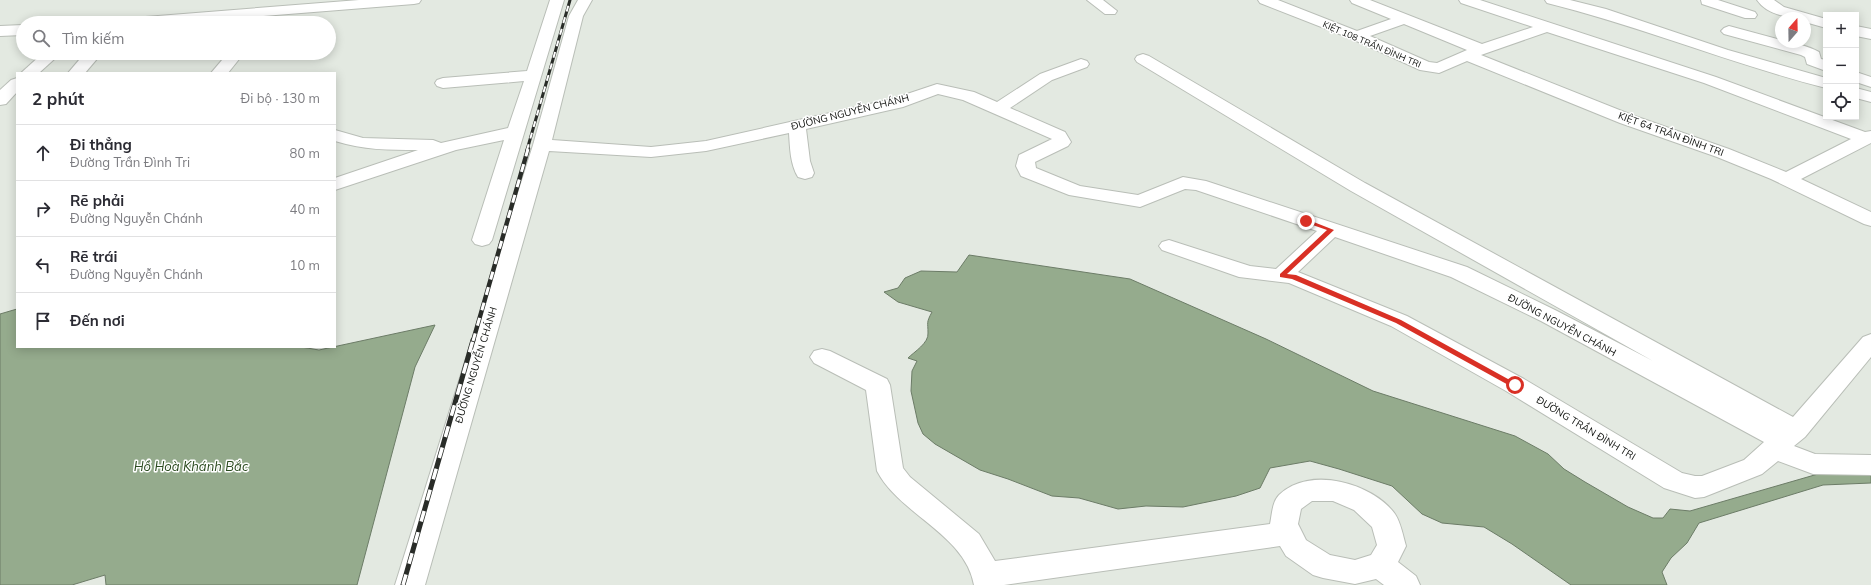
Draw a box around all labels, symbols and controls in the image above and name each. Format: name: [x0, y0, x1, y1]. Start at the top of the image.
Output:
north arrow: [1775, 12, 1811, 48]
map controls: [1823, 12, 1859, 120]
button: +: [1823, 12, 1859, 48]
search box: [16, 16, 336, 60]
street label: KIỆT 108 TRẦN ĐÌNH TRI: [1321, 17, 1423, 70]
icon: search: [30, 27, 52, 49]
text: Tìm kiếm: [62, 29, 124, 48]
button: −: [1823, 48, 1859, 84]
button: locate: [1823, 84, 1859, 120]
text: 2 phút: [32, 88, 84, 109]
text: Đi bộ · 130 m: [241, 90, 320, 106]
street label: ĐƯỜNG NGUYỄN CHÁNH: [790, 91, 910, 133]
street label: KIỆT 64 TRẦN ĐÌNH TRI: [1616, 109, 1726, 159]
text: Đi thẳng: [70, 135, 132, 154]
icon: ahead: [32, 142, 54, 164]
text: 80 m: [290, 145, 320, 161]
text: Đường Trần Đình Tri: [70, 154, 190, 170]
text: Rẽ phải: [70, 191, 124, 210]
icon: right: [32, 198, 54, 220]
text: 40 m: [290, 201, 320, 217]
text: Đường Nguyễn Chánh: [70, 210, 203, 226]
route end: [1297, 212, 1315, 230]
text: Rẽ trái: [70, 247, 117, 266]
icon: left: [32, 254, 54, 276]
text: 10 m: [290, 257, 320, 273]
text: Đường Nguyễn Chánh: [70, 266, 203, 282]
street label: ĐƯỜNG NGUYỄN CHÁNH: [1505, 291, 1619, 359]
street label: ĐƯỜNG NGUYỄN CHÁNH: [452, 305, 500, 425]
icon: arrive: [32, 310, 54, 332]
text: Đến nơi: [70, 311, 125, 330]
route start: [1506, 376, 1524, 394]
street label: ĐƯỜNG TRẦN ĐÌNH TRI: [1534, 393, 1638, 463]
water label: Hồ Hoà Khánh Bắc: [134, 458, 249, 474]

